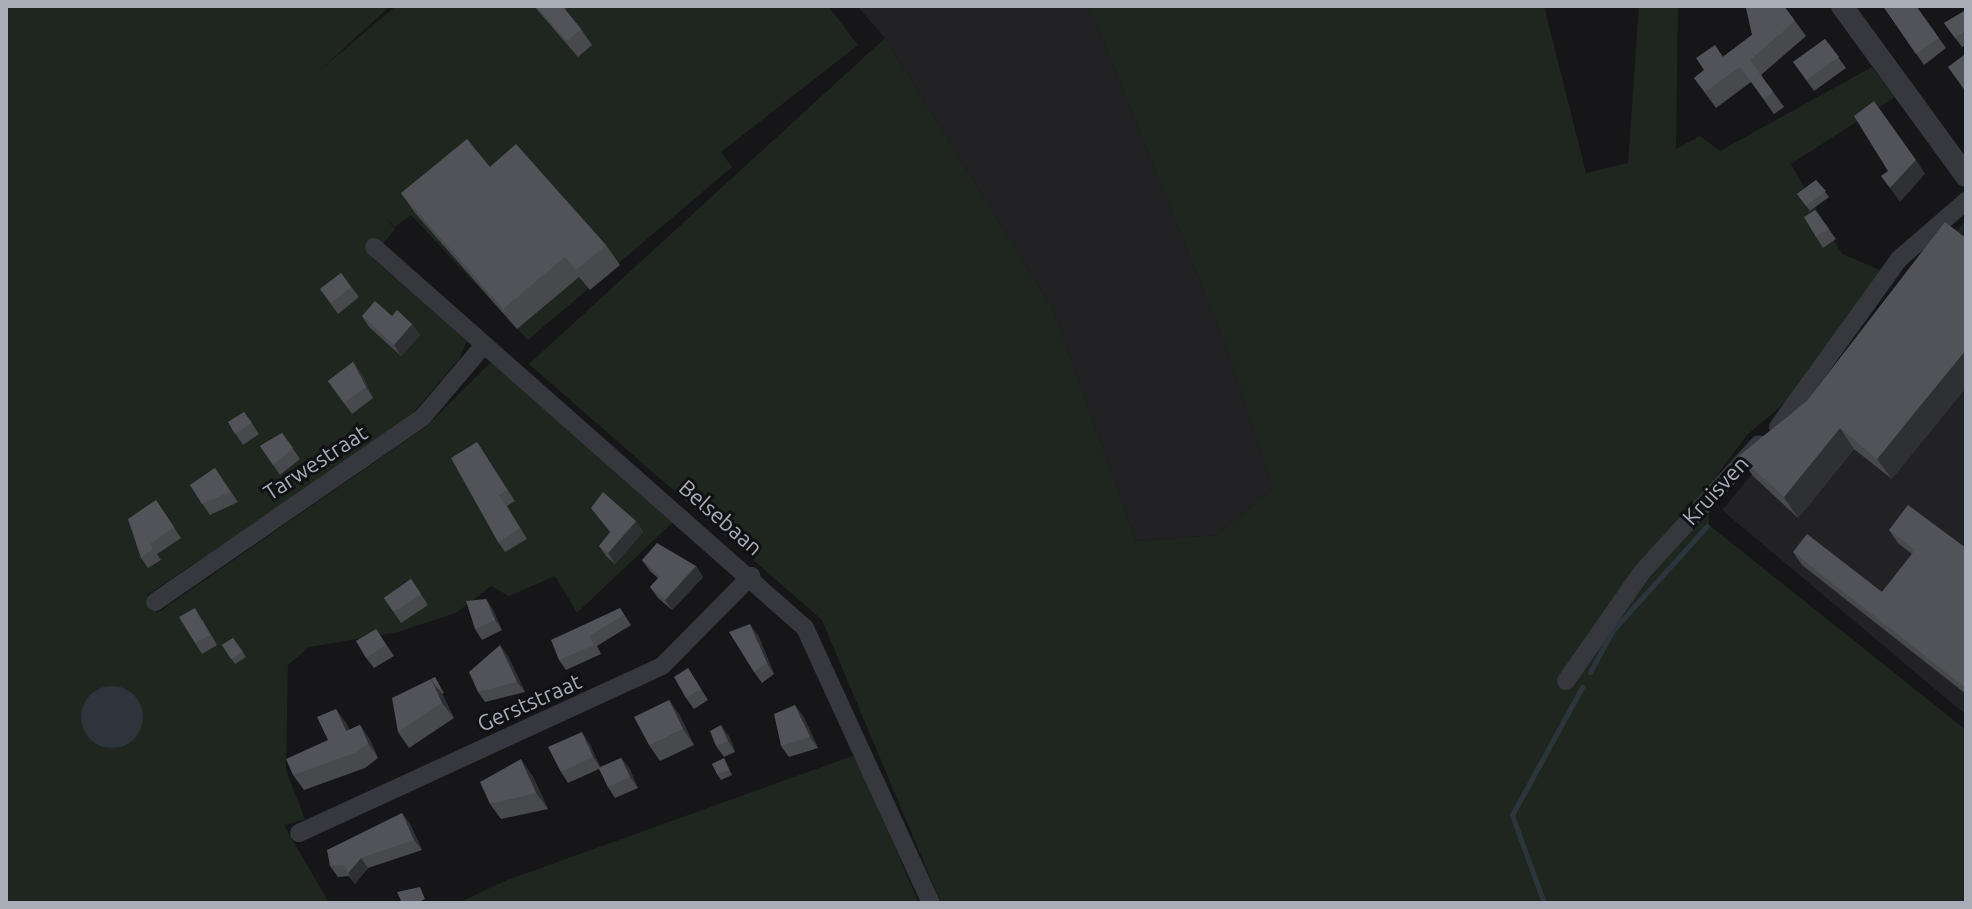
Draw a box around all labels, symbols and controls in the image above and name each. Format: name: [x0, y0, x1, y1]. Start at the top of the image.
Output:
street label: Tarwestraat: [258, 419, 372, 505]
street label: Kruisven: [1677, 450, 1753, 530]
street label: Belsebaan: [674, 474, 768, 560]
street label: Gerststraat: [473, 667, 585, 737]

